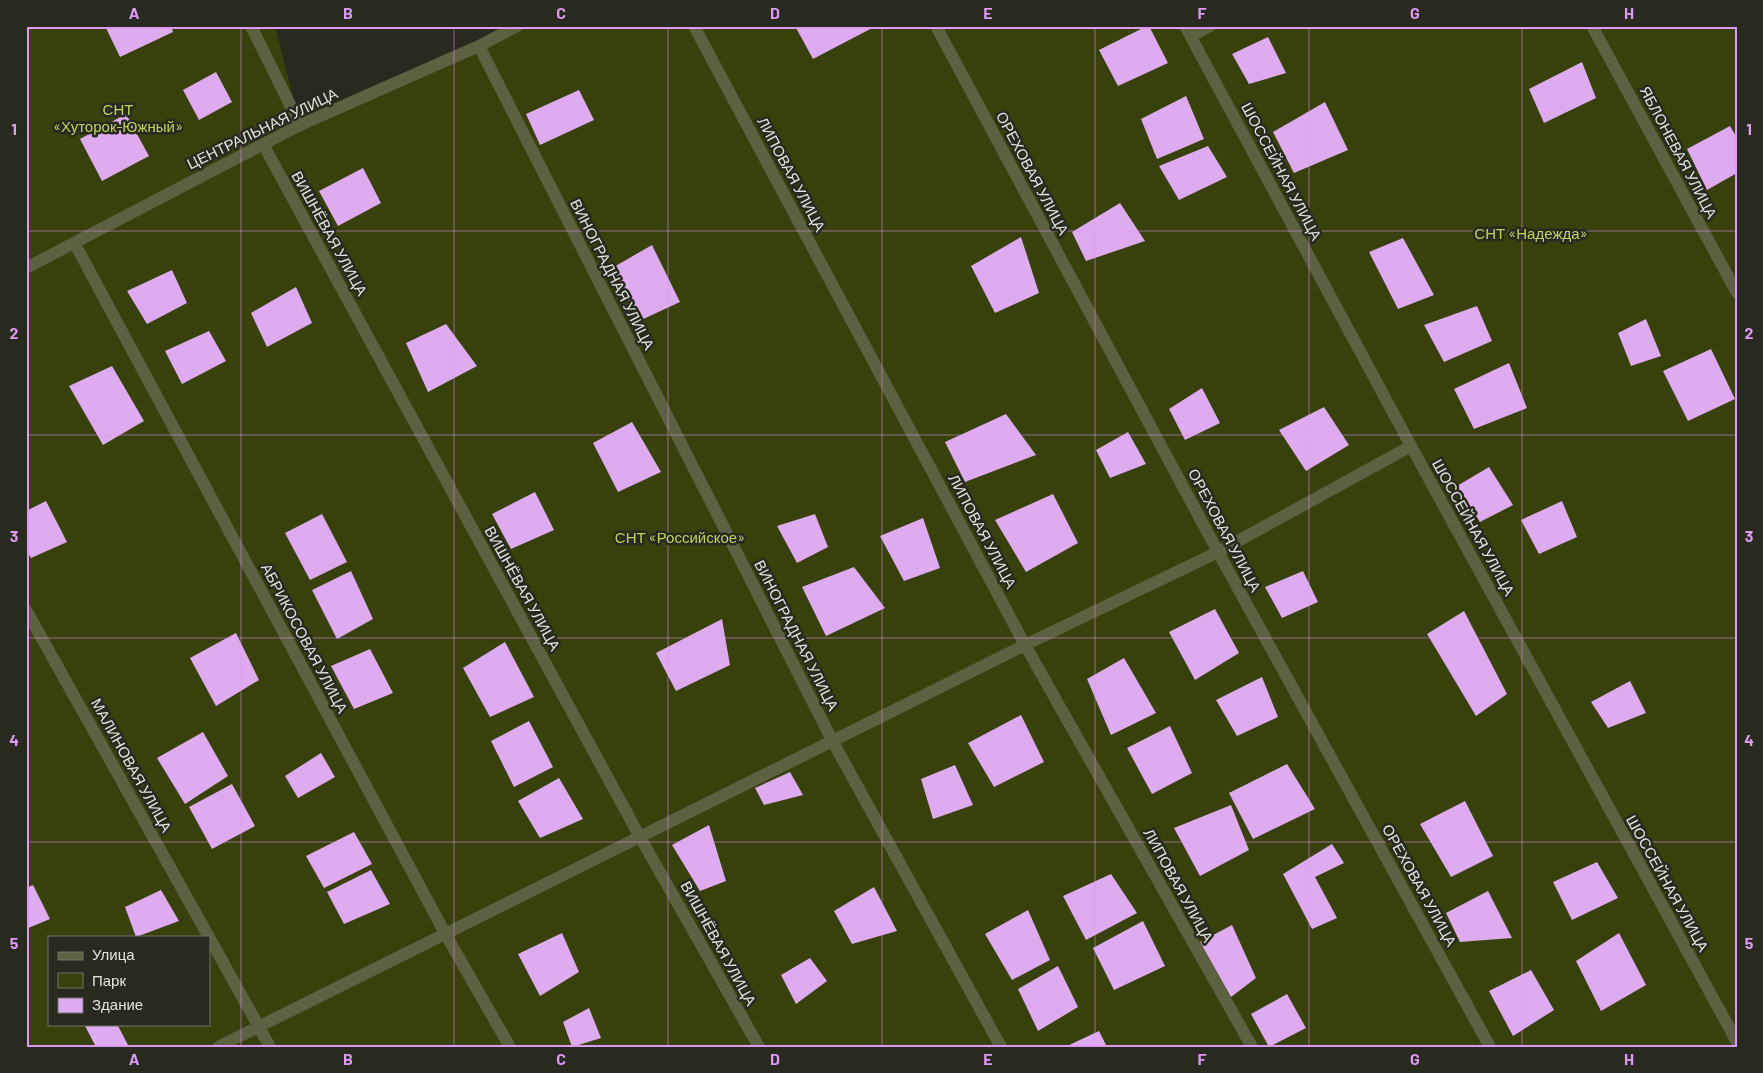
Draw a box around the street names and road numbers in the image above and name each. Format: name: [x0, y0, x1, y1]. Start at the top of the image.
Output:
street label: ЯБЛОНЕВАЯ УЛИЦА: [1637, 83, 1721, 221]
street label: ЦЕНТРАЛЬНАЯ УЛИЦА: [184, 84, 340, 172]
street label: ШОССЕЙНАЯ УЛИЦА: [1238, 99, 1326, 243]
street label: ОРЕХОВАЯ УЛИЦА: [993, 108, 1073, 238]
street label: ЛИПОВАЯ УЛИЦА: [754, 114, 830, 234]
street label: ВИШНЁВАЯ УЛИЦА: [288, 168, 372, 298]
street label: ВИНОГРАДНАЯ УЛИЦА: [567, 196, 659, 352]
street label: ШОССЕЙНАЯ УЛИЦА: [1429, 456, 1519, 598]
street label: ОРЕХОВАЯ УЛИЦА: [1185, 465, 1265, 595]
street label: ЛИПОВАЯ УЛИЦА: [945, 471, 1021, 591]
street label: ВИШНЁВАЯ УЛИЦА: [481, 523, 565, 653]
street label: ВИНОГРАДНАЯ УЛИЦА: [751, 557, 843, 713]
street label: АБРИКОСОВАЯ УЛИЦА: [258, 560, 352, 716]
street label: МАЛИНОВАЯ УЛИЦА: [88, 695, 176, 835]
street label: ШОССЕЙНАЯ УЛИЦА: [1623, 812, 1713, 954]
street label: ОРЕХОВАЯ УЛИЦА: [1379, 821, 1461, 949]
street label: ЛИПОВАЯ УЛИЦА: [1140, 825, 1218, 945]
street label: ВИШНЁВАЯ УЛИЦА: [677, 878, 761, 1008]

